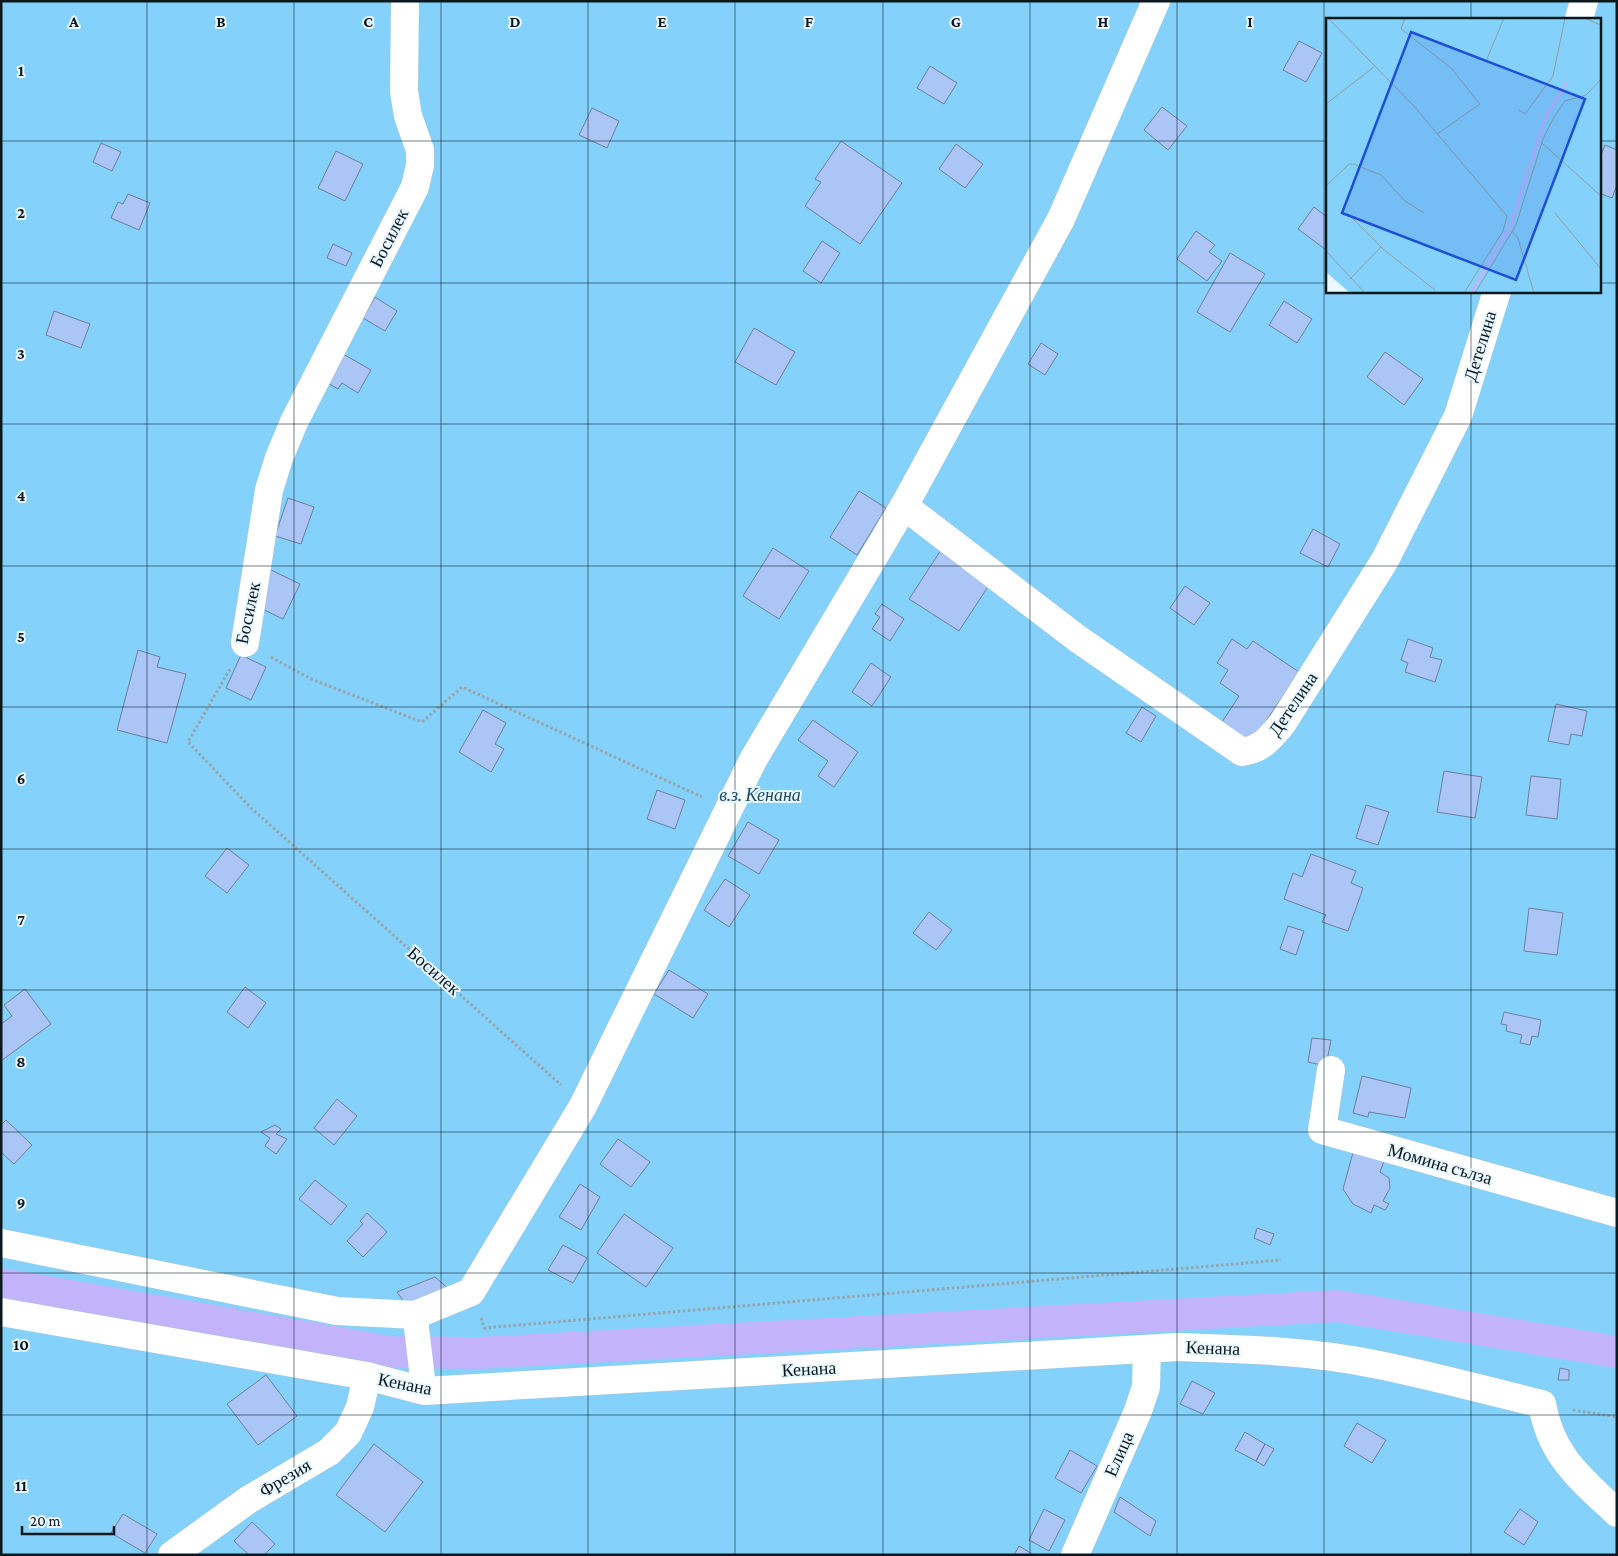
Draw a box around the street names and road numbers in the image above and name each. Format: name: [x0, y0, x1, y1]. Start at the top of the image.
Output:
street label: Босилек: [366, 205, 412, 271]
street label: Детелина: [1460, 308, 1500, 384]
street label: Босилек: [232, 580, 264, 646]
street label: Детелина: [1264, 668, 1322, 740]
street label: Босилек: [404, 943, 465, 999]
street label: Момина сълза: [1386, 1140, 1494, 1188]
street label: Кенана: [1185, 1337, 1241, 1359]
street label: Кенана: [781, 1358, 837, 1380]
street label: Кенана: [376, 1369, 434, 1399]
street label: Елица: [1100, 1428, 1138, 1480]
street label: Фрезия: [256, 1455, 314, 1501]

